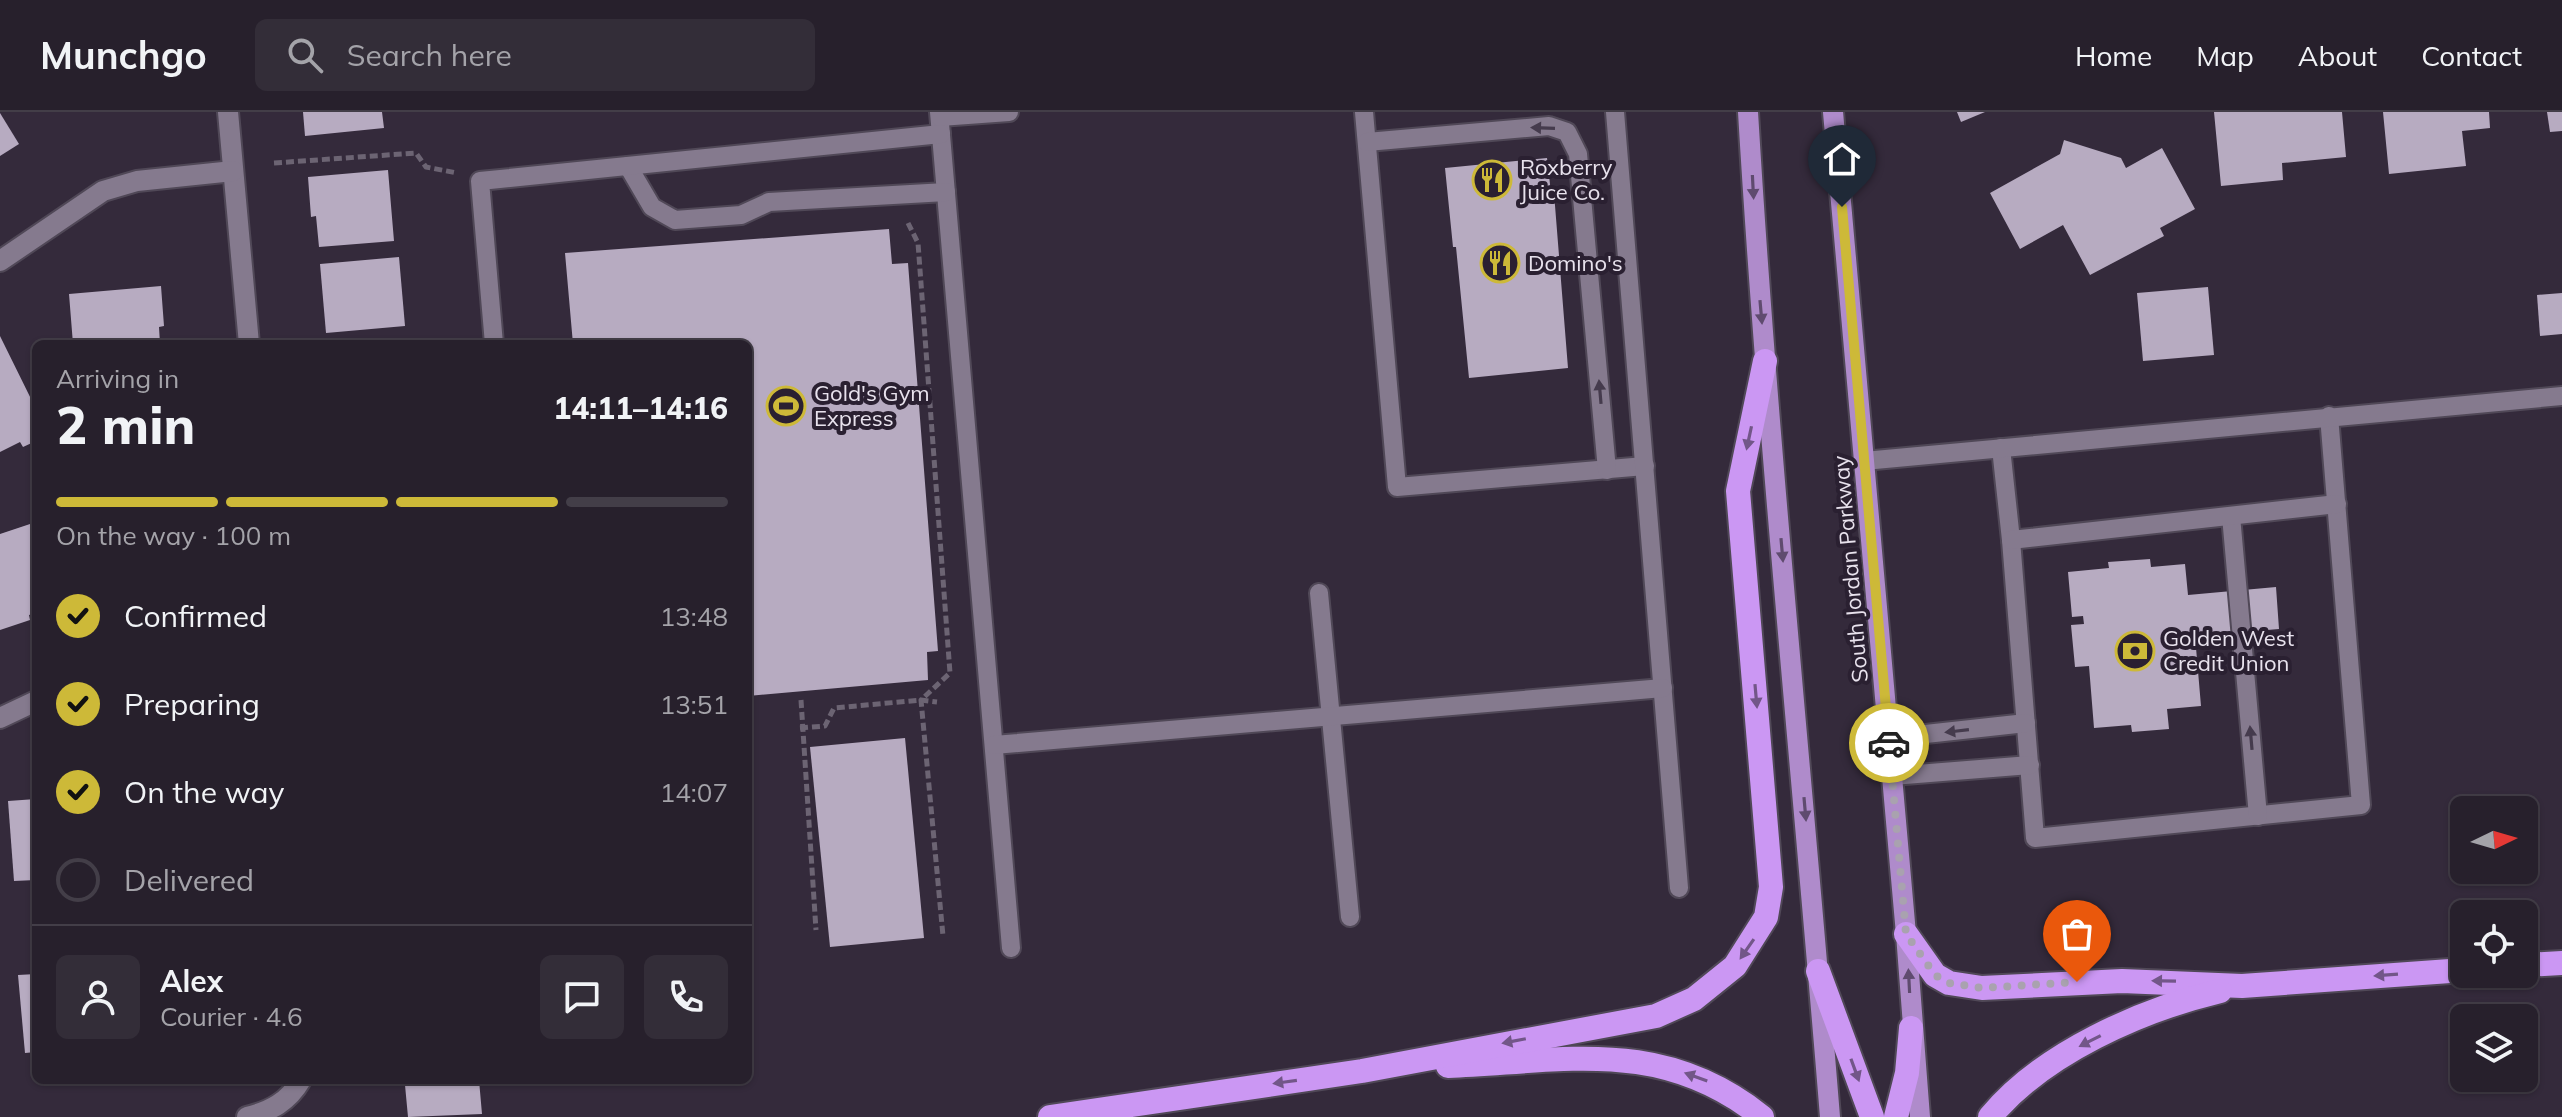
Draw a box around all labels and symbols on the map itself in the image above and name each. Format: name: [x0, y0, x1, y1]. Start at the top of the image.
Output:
one-way arrow: [1530, 122, 1555, 135]
pin: [1808, 125, 1876, 207]
place label: Roxberry Juice Co.: [1520, 153, 1613, 206]
restaurant icon: Roxberry Juice Co.: [1471, 159, 1513, 201]
one-way arrow: [1747, 175, 1760, 200]
restaurant icon: Domino's: [1479, 242, 1521, 284]
place label: Domino's: [1528, 249, 1623, 277]
one-way arrow: [1755, 300, 1768, 325]
place label: Gold's Gym Express: [814, 379, 930, 432]
one-way arrow: [1593, 379, 1606, 404]
sports icon: Gold's Gym Express: [765, 385, 807, 427]
one-way arrow: [1742, 425, 1755, 450]
street label: South Jordan Parkway: [1826, 454, 1874, 684]
one-way arrow: [1776, 538, 1789, 563]
place label: Golden West Credit Union: [2163, 624, 2295, 677]
bank icon: Golden West Credit Union: [2114, 630, 2156, 672]
one-way arrow: [1749, 683, 1762, 708]
courier: [1849, 703, 1929, 783]
one-way arrow: [1945, 725, 1970, 738]
one-way arrow: [2244, 725, 2257, 750]
north arrow: [2450, 796, 2538, 884]
one-way arrow: [1799, 797, 1812, 822]
pin: [2043, 900, 2111, 982]
one-way arrow: [1740, 939, 1755, 960]
one-way arrow: [1902, 968, 1915, 993]
one-way arrow: [2373, 969, 2398, 982]
one-way arrow: [2151, 975, 2176, 988]
one-way arrow: [2078, 1034, 2101, 1047]
one-way arrow: [1501, 1035, 1526, 1048]
one-way arrow: [1849, 1058, 1861, 1082]
one-way arrow: [1684, 1070, 1708, 1083]
one-way arrow: [1272, 1076, 1297, 1089]

